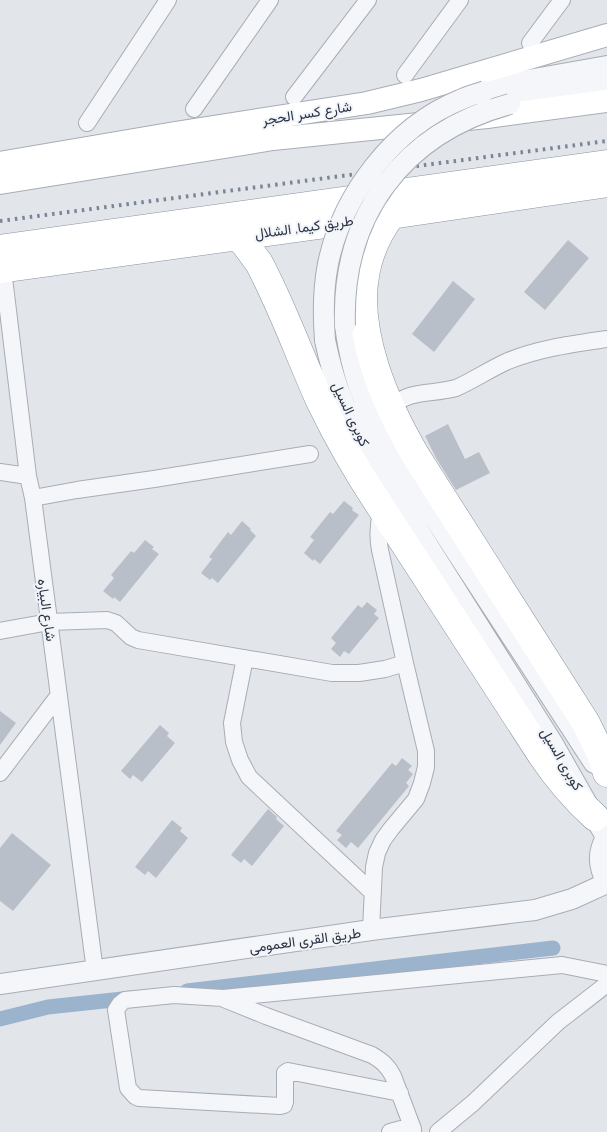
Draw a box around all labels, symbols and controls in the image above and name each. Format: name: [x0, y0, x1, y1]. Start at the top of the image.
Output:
street label: شارع كسر الحجر: [260, 98, 353, 131]
street label: طريق كيما, الشلال: [254, 212, 355, 244]
street label: كوبرى السيل: [328, 379, 373, 449]
street label: شارع البياره: [32, 578, 59, 643]
street label: كوبرى السيل: [537, 725, 586, 794]
street label: طريق القرى العمومى: [248, 924, 362, 957]

